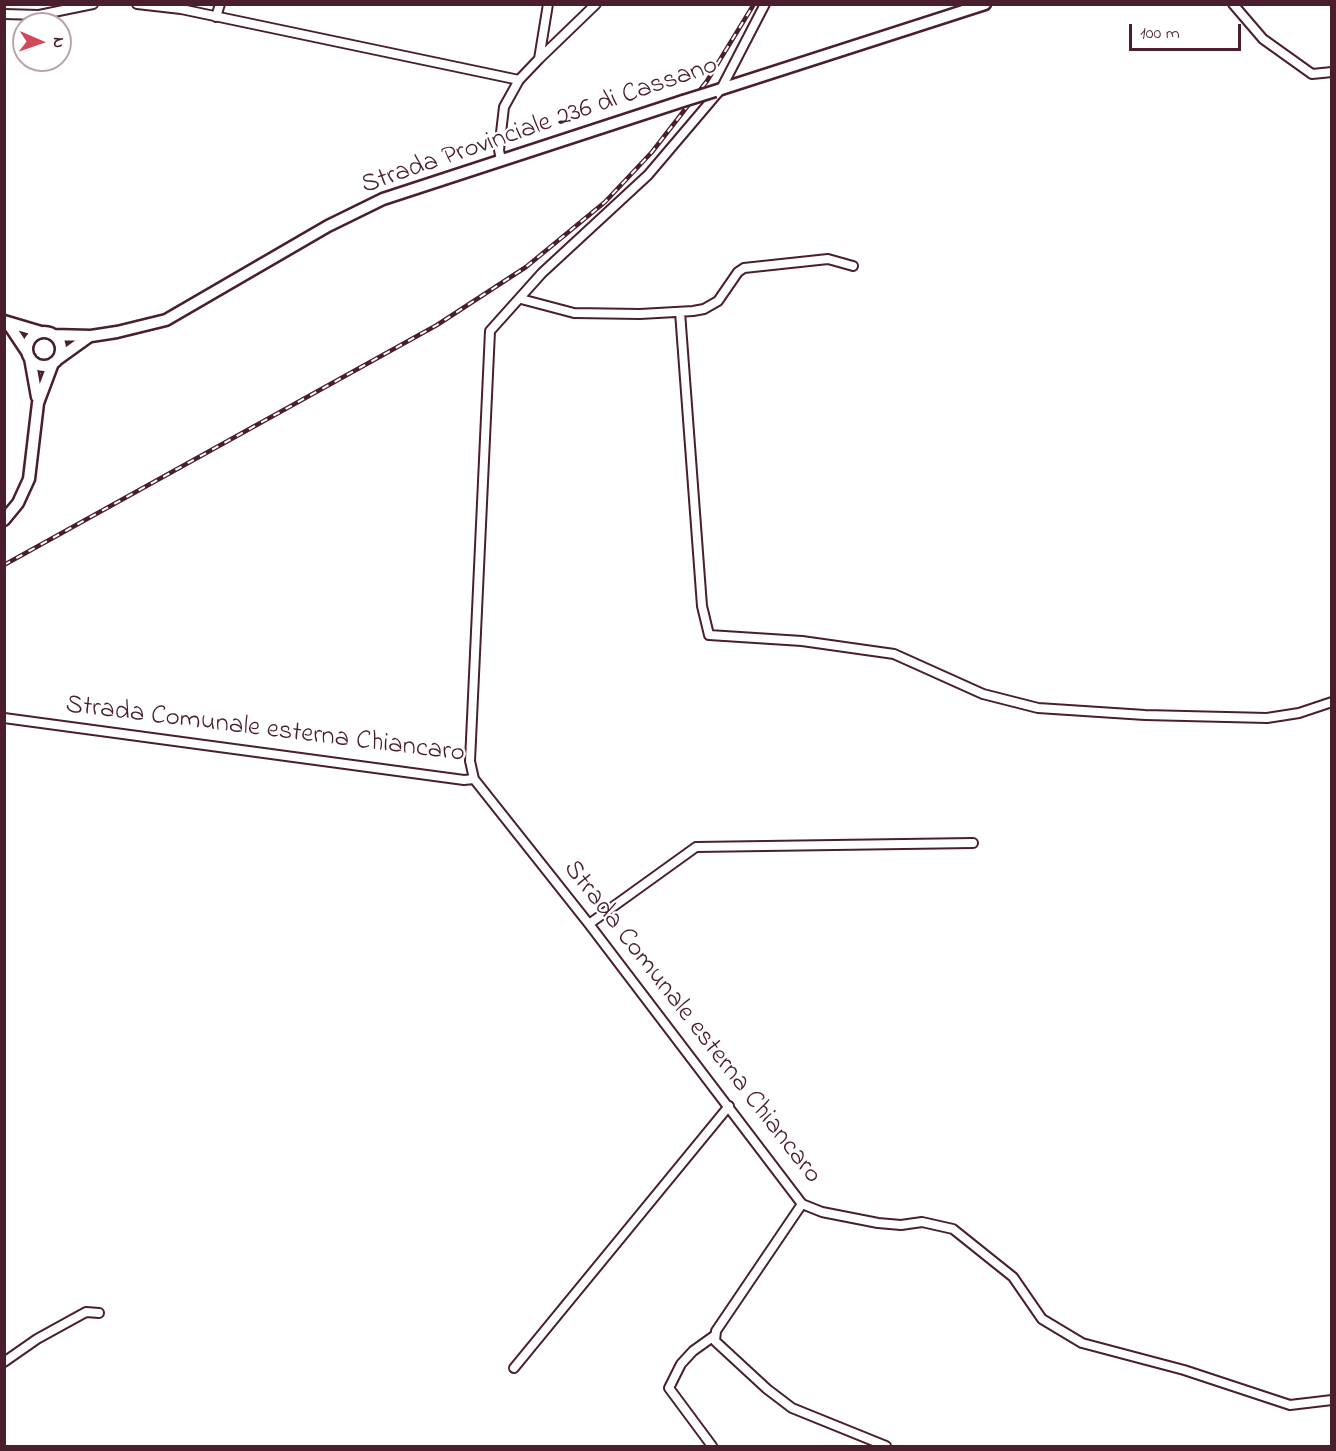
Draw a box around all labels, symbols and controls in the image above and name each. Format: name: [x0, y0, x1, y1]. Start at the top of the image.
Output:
north arrow: [12, 12, 72, 72]
scale bar: [1132, 12, 1244, 50]
text: 100 m: [1140, 21, 1180, 47]
text: N: [46, 37, 70, 48]
street label: Strada Provinciale 236 di Cassano: [358, 51, 722, 203]
street label: Strada Comunale esterna Chiancaro: [64, 690, 466, 772]
street label: Strada Comunale esterna Chiancaro: [555, 855, 827, 1191]

